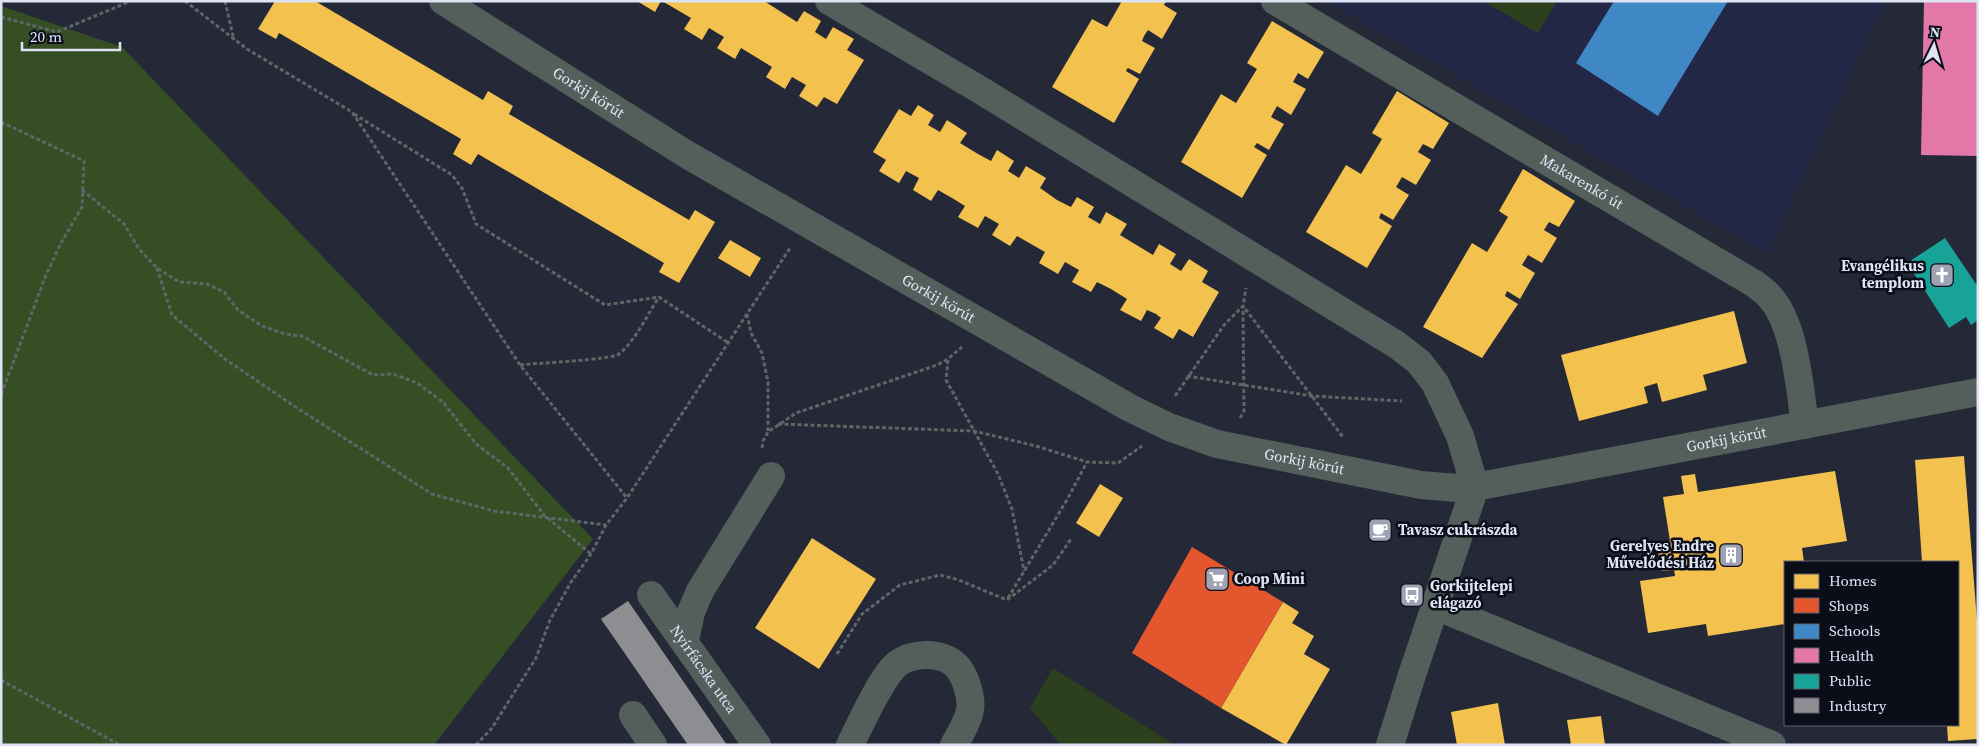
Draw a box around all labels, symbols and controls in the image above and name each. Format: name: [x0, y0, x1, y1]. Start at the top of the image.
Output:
scale bar: [22, 20, 120, 52]
north arrow: [1909, 20, 1959, 70]
text: N: [1929, 22, 1941, 42]
text: 20 m: [30, 26, 62, 47]
street label: Gorkij körút: [549, 62, 629, 123]
street label: Makarenkó út: [1537, 149, 1627, 214]
place label: Evangélikus templom: [1841, 255, 1924, 293]
church icon: Evangélikus templom: [1929, 262, 1955, 288]
street label: Gorkij körút: [898, 269, 979, 327]
street label: Gorkij körút: [1684, 421, 1768, 457]
street label: Gorkij körút: [1263, 443, 1346, 479]
cafe icon: Tavasz cukrászda: [1367, 517, 1393, 543]
place label: Tavasz cukrászda: [1398, 519, 1519, 540]
place label: Gerelyes Endre Művelődési Ház: [1606, 535, 1714, 573]
building icon: Gerelyes Endre Művelődési Ház: [1718, 542, 1744, 568]
legend: [1784, 561, 1959, 726]
supermarket icon: Coop Mini: [1204, 566, 1230, 592]
place label: Coop Mini: [1234, 568, 1305, 589]
text: Homes: [1829, 570, 1876, 591]
place label: Gorkijtelepi elágazó: [1430, 575, 1513, 613]
bus stop icon: Gorkijtelepi elágazó: [1399, 582, 1425, 608]
text: Shops: [1829, 595, 1869, 616]
text: Schools: [1829, 620, 1880, 641]
street label: Nyírfácska utca: [665, 621, 743, 718]
text: Health: [1829, 645, 1874, 666]
text: Public: [1829, 670, 1871, 691]
text: Industry: [1829, 695, 1887, 716]

